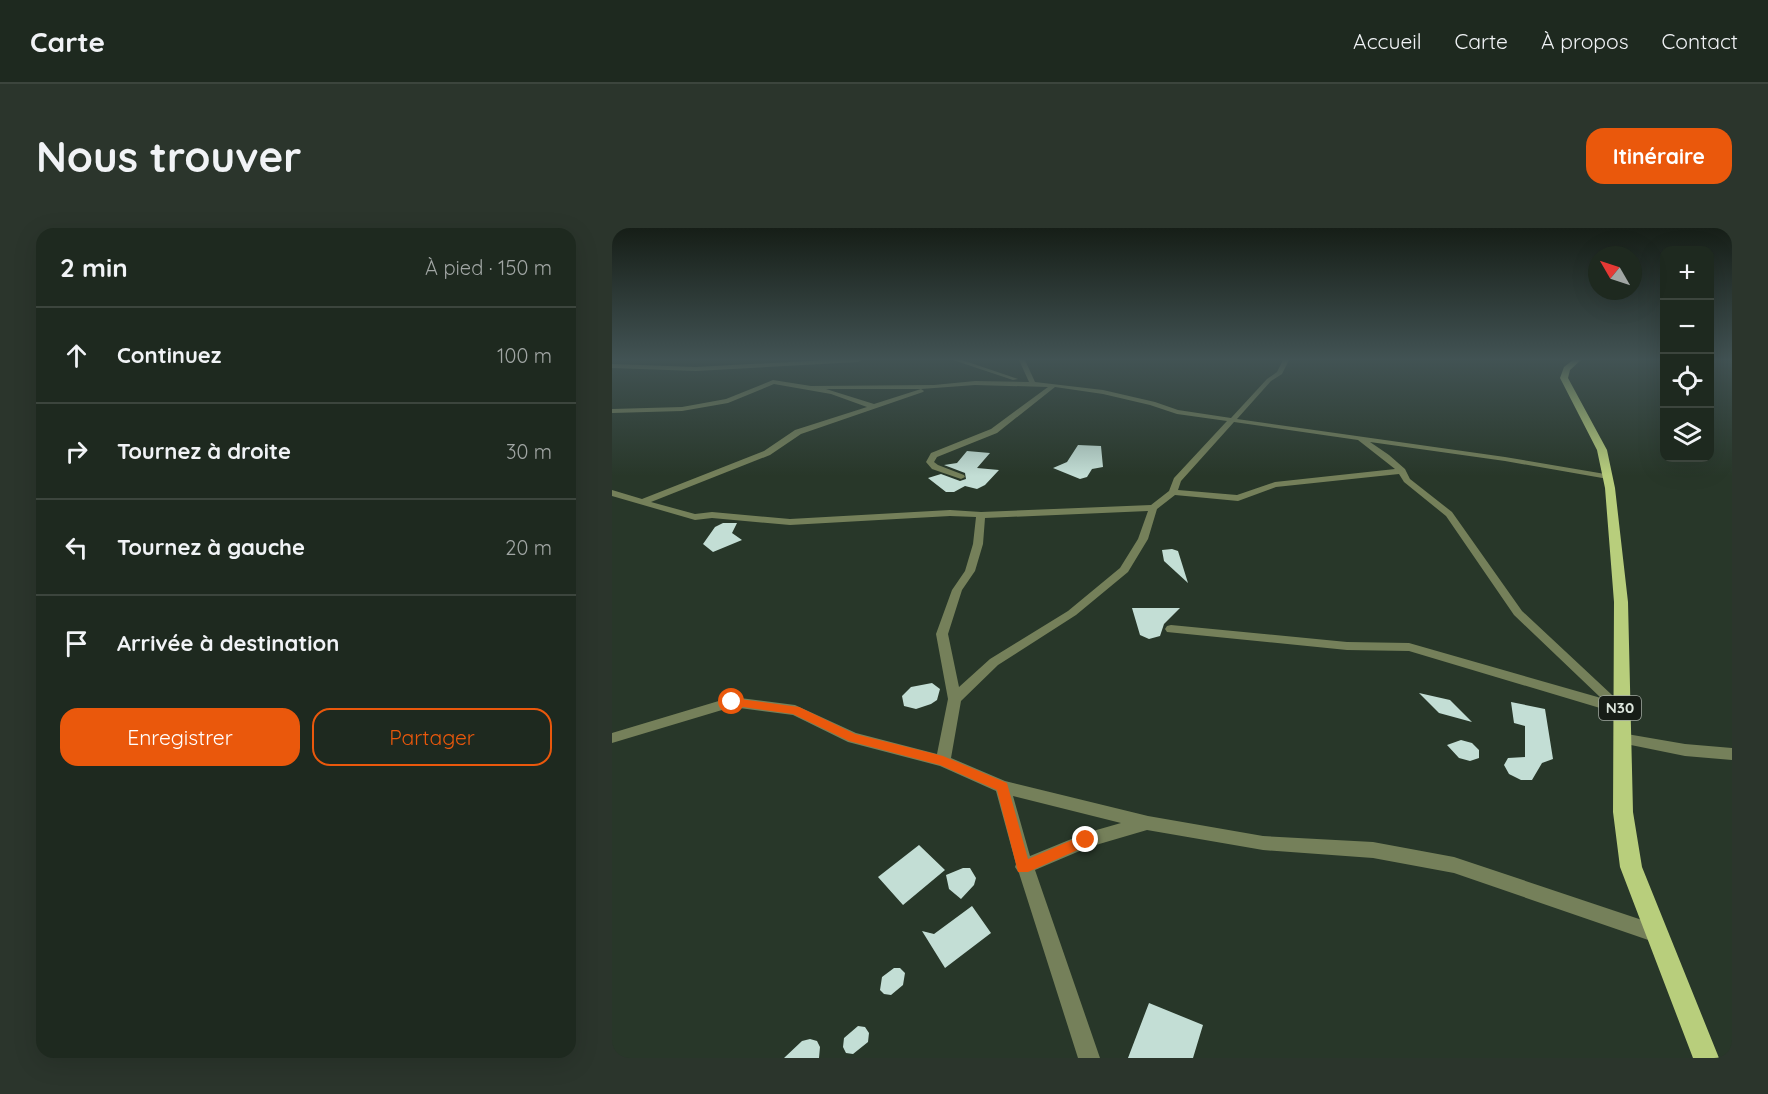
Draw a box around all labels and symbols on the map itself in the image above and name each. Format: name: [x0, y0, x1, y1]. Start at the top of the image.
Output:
north arrow: [1588, 246, 1642, 300]
route start: [718, 688, 744, 714]
road number: N30: [1599, 696, 1641, 720]
route end: [1072, 826, 1098, 852]

